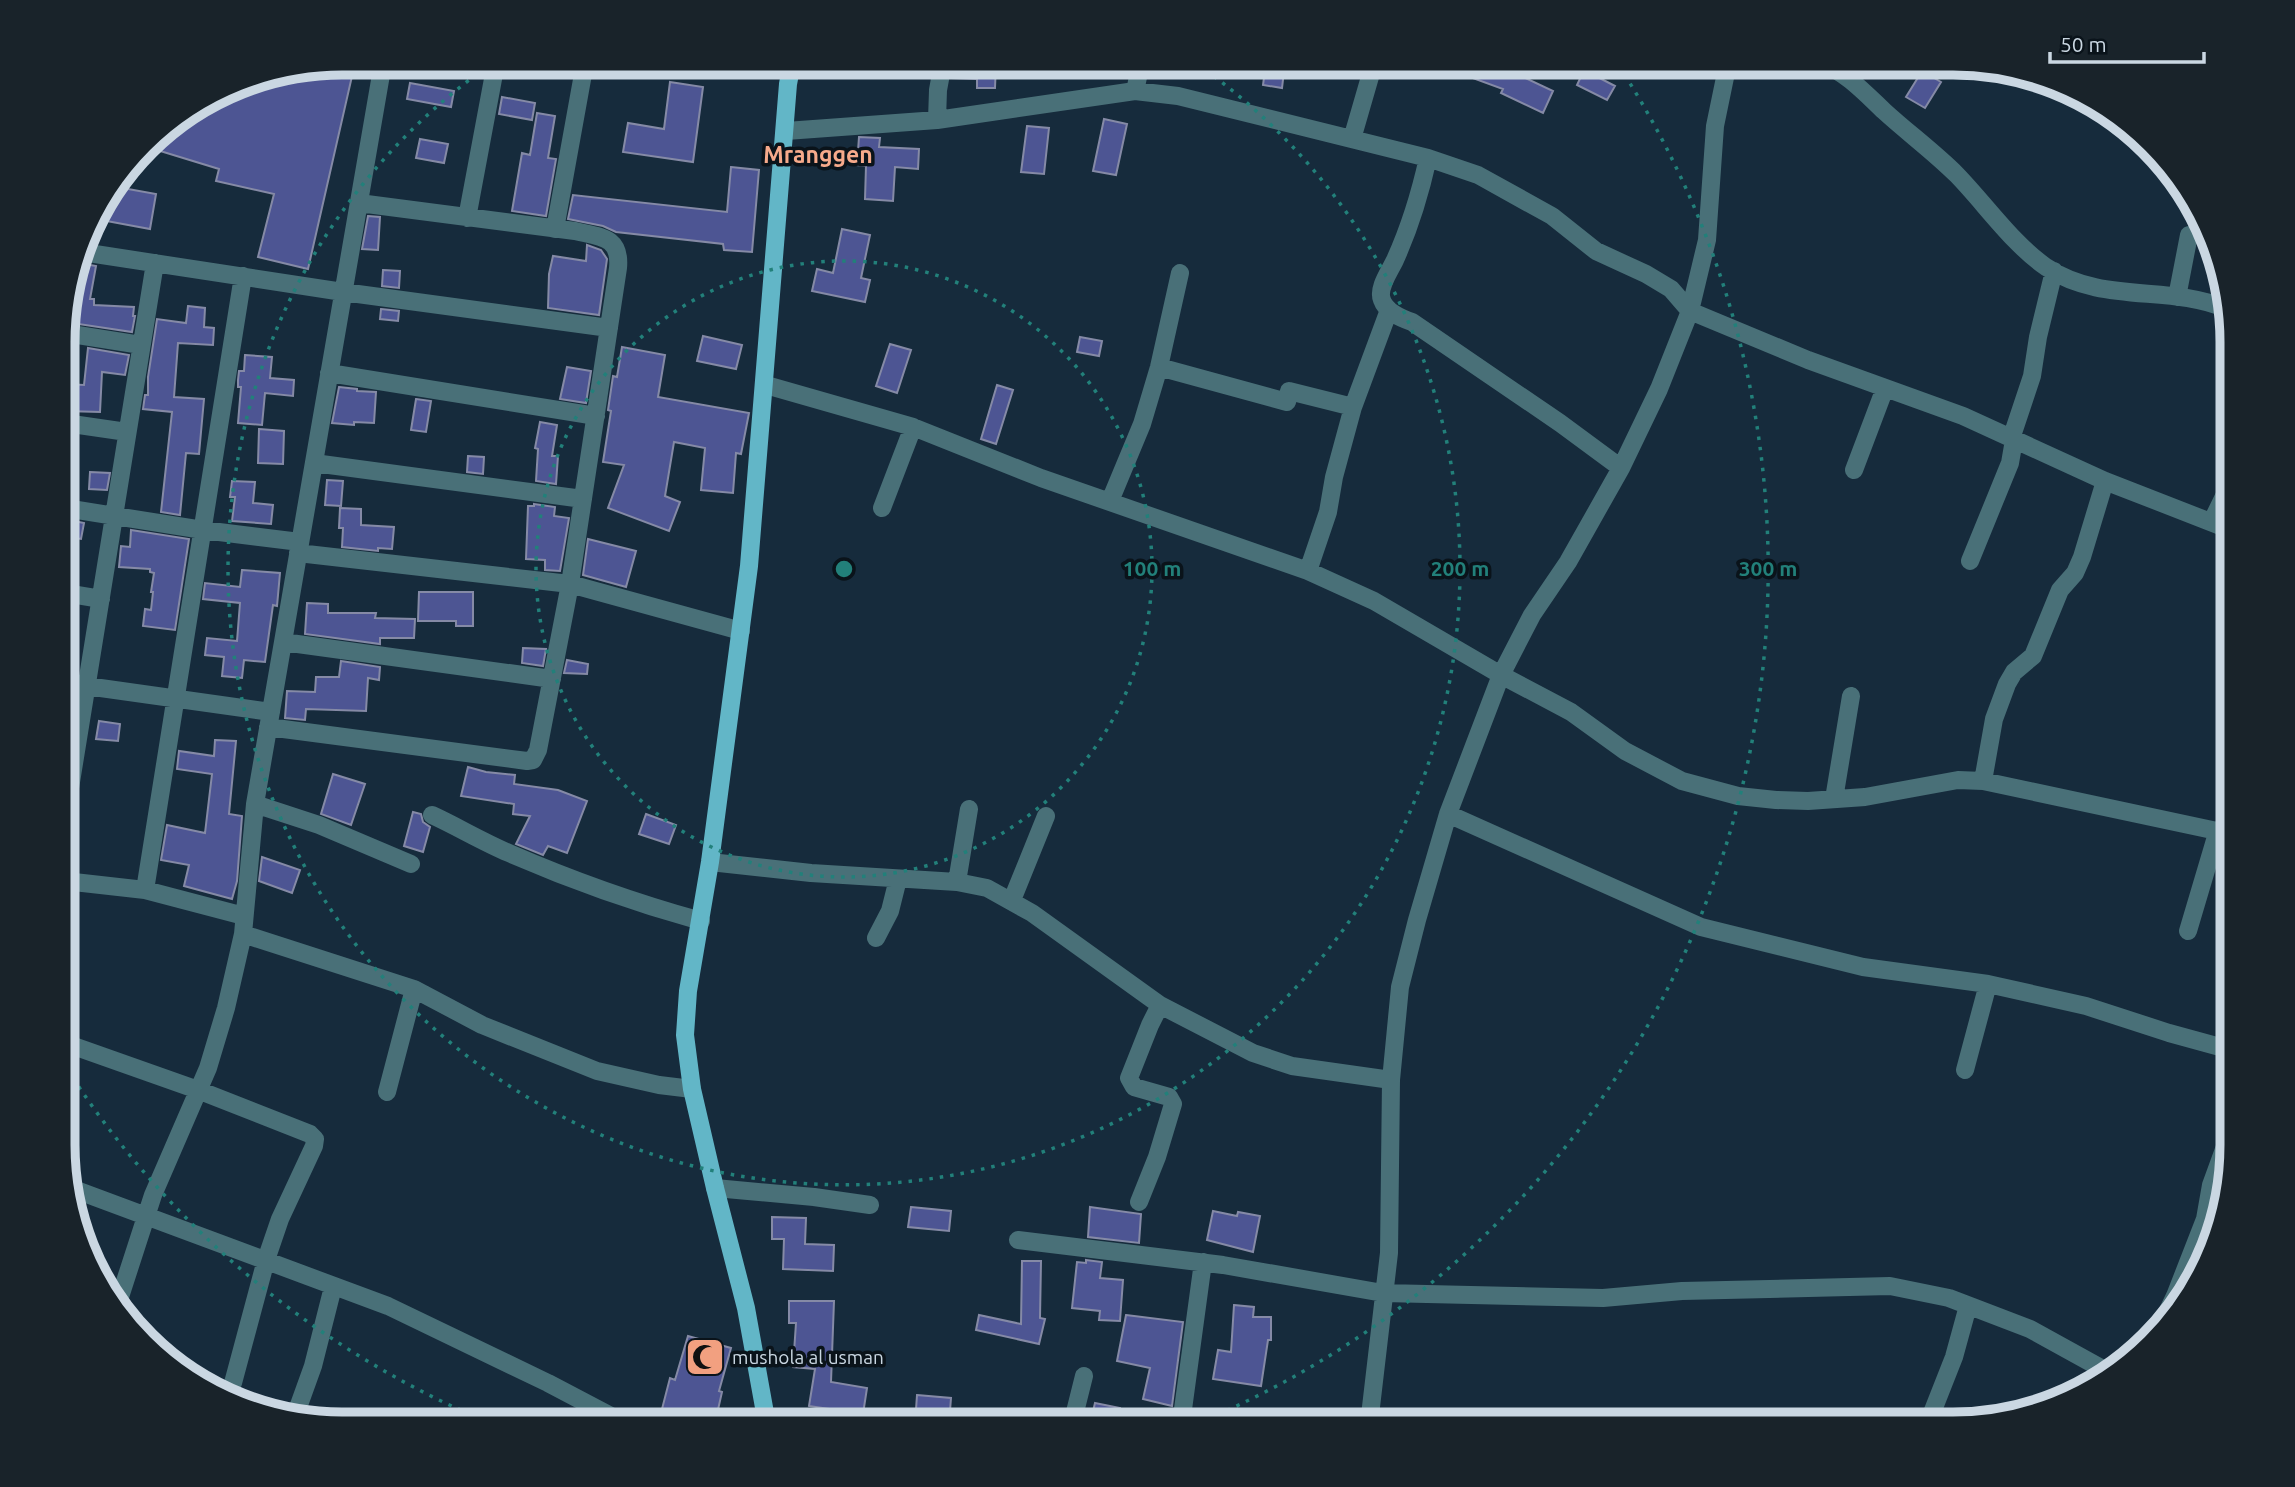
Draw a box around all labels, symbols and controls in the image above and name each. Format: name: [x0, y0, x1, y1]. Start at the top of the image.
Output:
scale bar: [2050, 21, 2204, 65]
text: 50 m: [2060, 32, 2107, 56]
district label: Mranggen: [763, 142, 873, 167]
text: 100 m: [1123, 556, 1181, 580]
text: 200 m: [1431, 556, 1489, 580]
text: 300 m: [1739, 556, 1797, 580]
centre of rings: [832, 557, 856, 581]
mosque icon: mushola al usman: [684, 1336, 726, 1378]
place label: mushola al usman: [732, 1346, 884, 1368]

